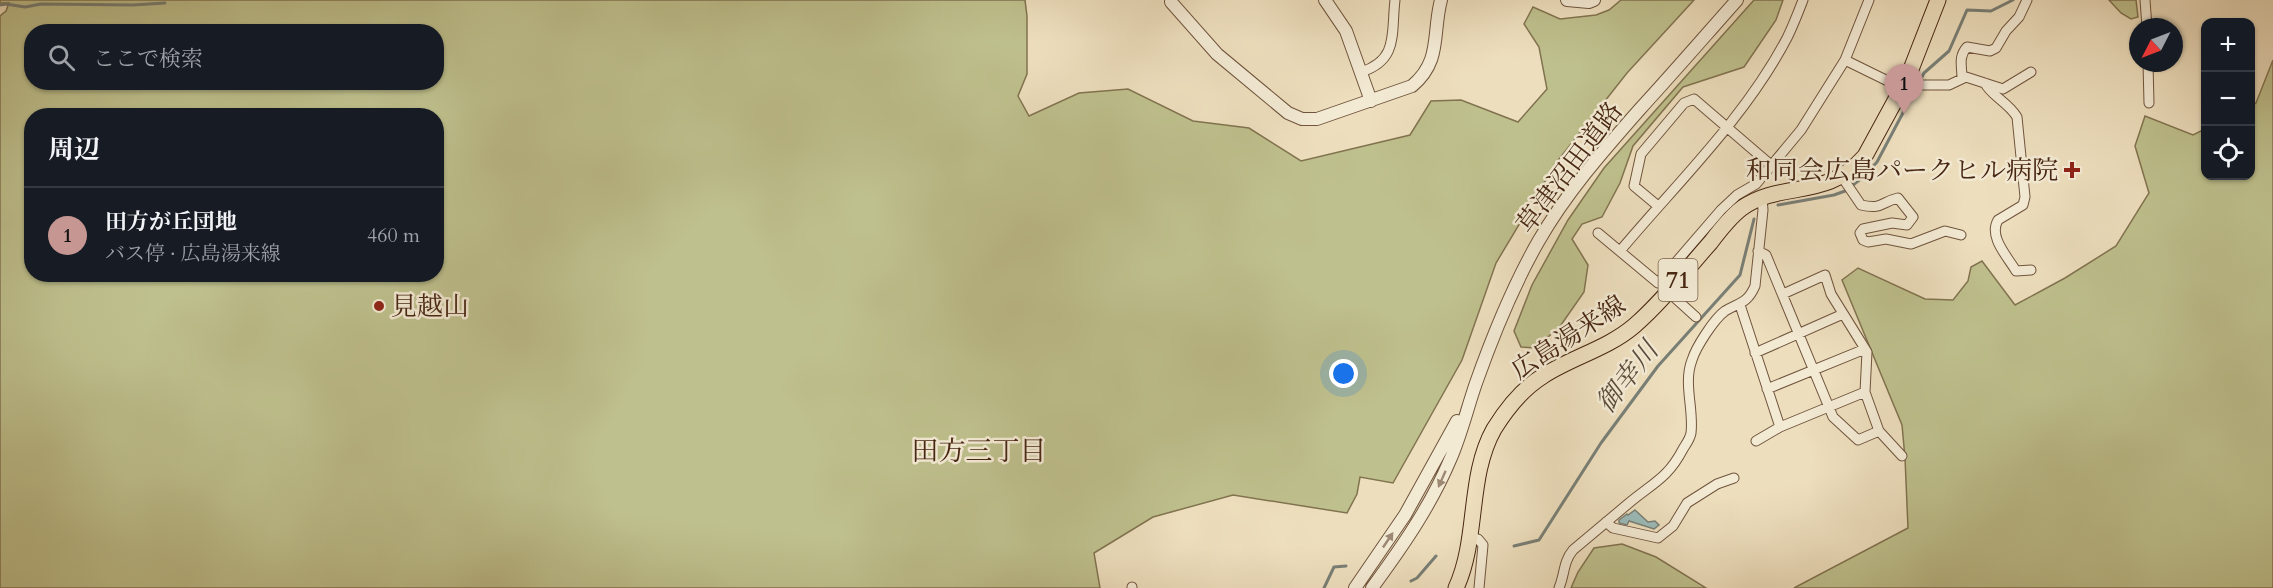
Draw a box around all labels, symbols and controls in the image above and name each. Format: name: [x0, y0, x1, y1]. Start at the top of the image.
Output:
north arrow: [2129, 18, 2183, 72]
map controls: [2201, 18, 2255, 180]
button: +: [2201, 18, 2255, 72]
search box: [24, 24, 444, 90]
icon: search: [45, 41, 78, 74]
text: ここで検索: [93, 44, 203, 74]
pin: 1: [1884, 64, 1924, 114]
button: −: [2201, 72, 2255, 126]
street label: 草津沼田道路: [1508, 94, 1630, 240]
button: locate: [2201, 126, 2255, 180]
text: 周辺: [48, 132, 100, 167]
place label: 和同会広島パークヒル病院: [1746, 153, 2058, 188]
marker: 和同会広島パークヒル病院: [2063, 161, 2081, 179]
text: 田方が丘団地: [105, 207, 237, 237]
text: 1: [62, 222, 73, 249]
text: 460 m: [367, 222, 420, 249]
text: バス停 · 広島湯来線: [105, 240, 281, 267]
road number: 71: [1658, 259, 1698, 301]
street label: 広島湯来線: [1504, 287, 1632, 388]
place label: 見越山: [391, 289, 469, 324]
marker: 見越山: [372, 299, 386, 313]
water label: 御幸川: [1588, 332, 1669, 421]
your location: [1329, 359, 1358, 388]
district label: 田方三丁目: [912, 433, 1047, 470]
one-way arrow: [1437, 470, 1447, 488]
one-way arrow: [1382, 532, 1393, 548]

